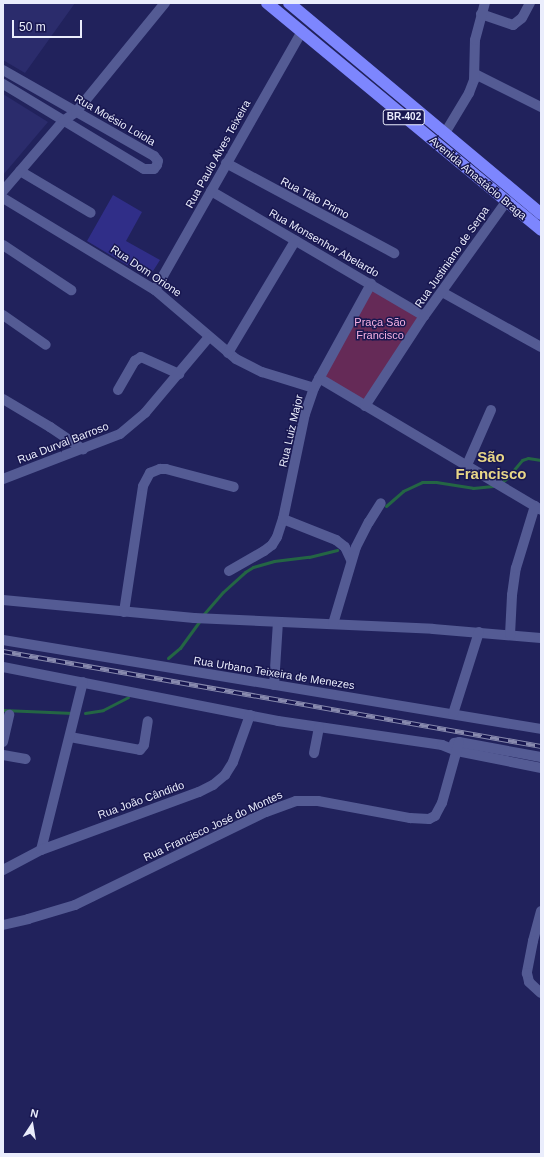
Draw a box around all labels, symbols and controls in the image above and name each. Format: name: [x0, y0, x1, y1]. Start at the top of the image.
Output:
scale bar: [14, 12, 84, 38]
text: 50 m: [19, 20, 46, 34]
street label: Rua Moésio Loiola: [72, 92, 158, 148]
street label: Rua Paulo Alves Teixeira: [183, 97, 253, 211]
road number: BR-402: [382, 109, 426, 125]
street label: Avenida Anastácio Braga: [427, 133, 529, 223]
street label: Rua Tião Primo: [278, 174, 352, 222]
street label: Rua Justiniano de Serpa: [412, 204, 492, 310]
street label: Rua Monsenhor Abelardo: [266, 206, 382, 280]
street label: Rua Dom Orione: [108, 242, 184, 300]
park label: Praça São Francisco: [354, 316, 406, 342]
street label: Rua Luiz Major: [276, 393, 306, 469]
street label: Rua Durval Barroso: [16, 420, 110, 466]
district label: São Francisco: [456, 447, 526, 482]
street label: Rua Urbano Teixeira de Menezes: [192, 654, 356, 692]
street label: Rua João Cândido: [96, 778, 186, 822]
street label: Rua Francisco José do Montes: [142, 788, 284, 864]
north arrow: [12, 1105, 52, 1145]
text: N: [29, 1107, 40, 1120]

